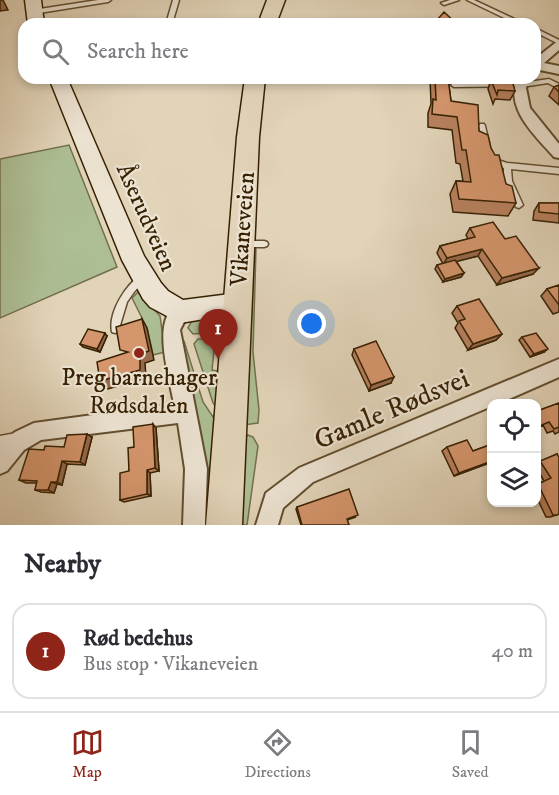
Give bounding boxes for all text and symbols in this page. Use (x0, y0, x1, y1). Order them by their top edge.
search box (18, 18, 541, 84)
icon: search (39, 35, 72, 68)
text: Search here (87, 38, 189, 65)
street label: Åserudveien (109, 158, 184, 276)
street label: Vikaneveien (224, 170, 262, 288)
your location (297, 309, 326, 338)
pin: 1 (198, 310, 238, 359)
marker: Preg barnehager Rødsdalen (132, 346, 146, 360)
street label: Gamle Rødsvei (309, 361, 474, 458)
place label: Preg barnehager Rødsdalen (61, 363, 217, 421)
map controls (487, 399, 541, 507)
button: locate (487, 399, 541, 453)
button: layers (487, 453, 541, 507)
text: Nearby (24, 548, 101, 581)
text: Rød bedehus (83, 625, 193, 652)
text: 1 (42, 639, 49, 664)
text: 40 m (491, 639, 533, 664)
text: Bus stop · Vikaneveien (83, 652, 258, 677)
tab: Map (71, 726, 104, 782)
tab: Directions (245, 726, 311, 782)
tab: Saved (452, 726, 489, 782)

